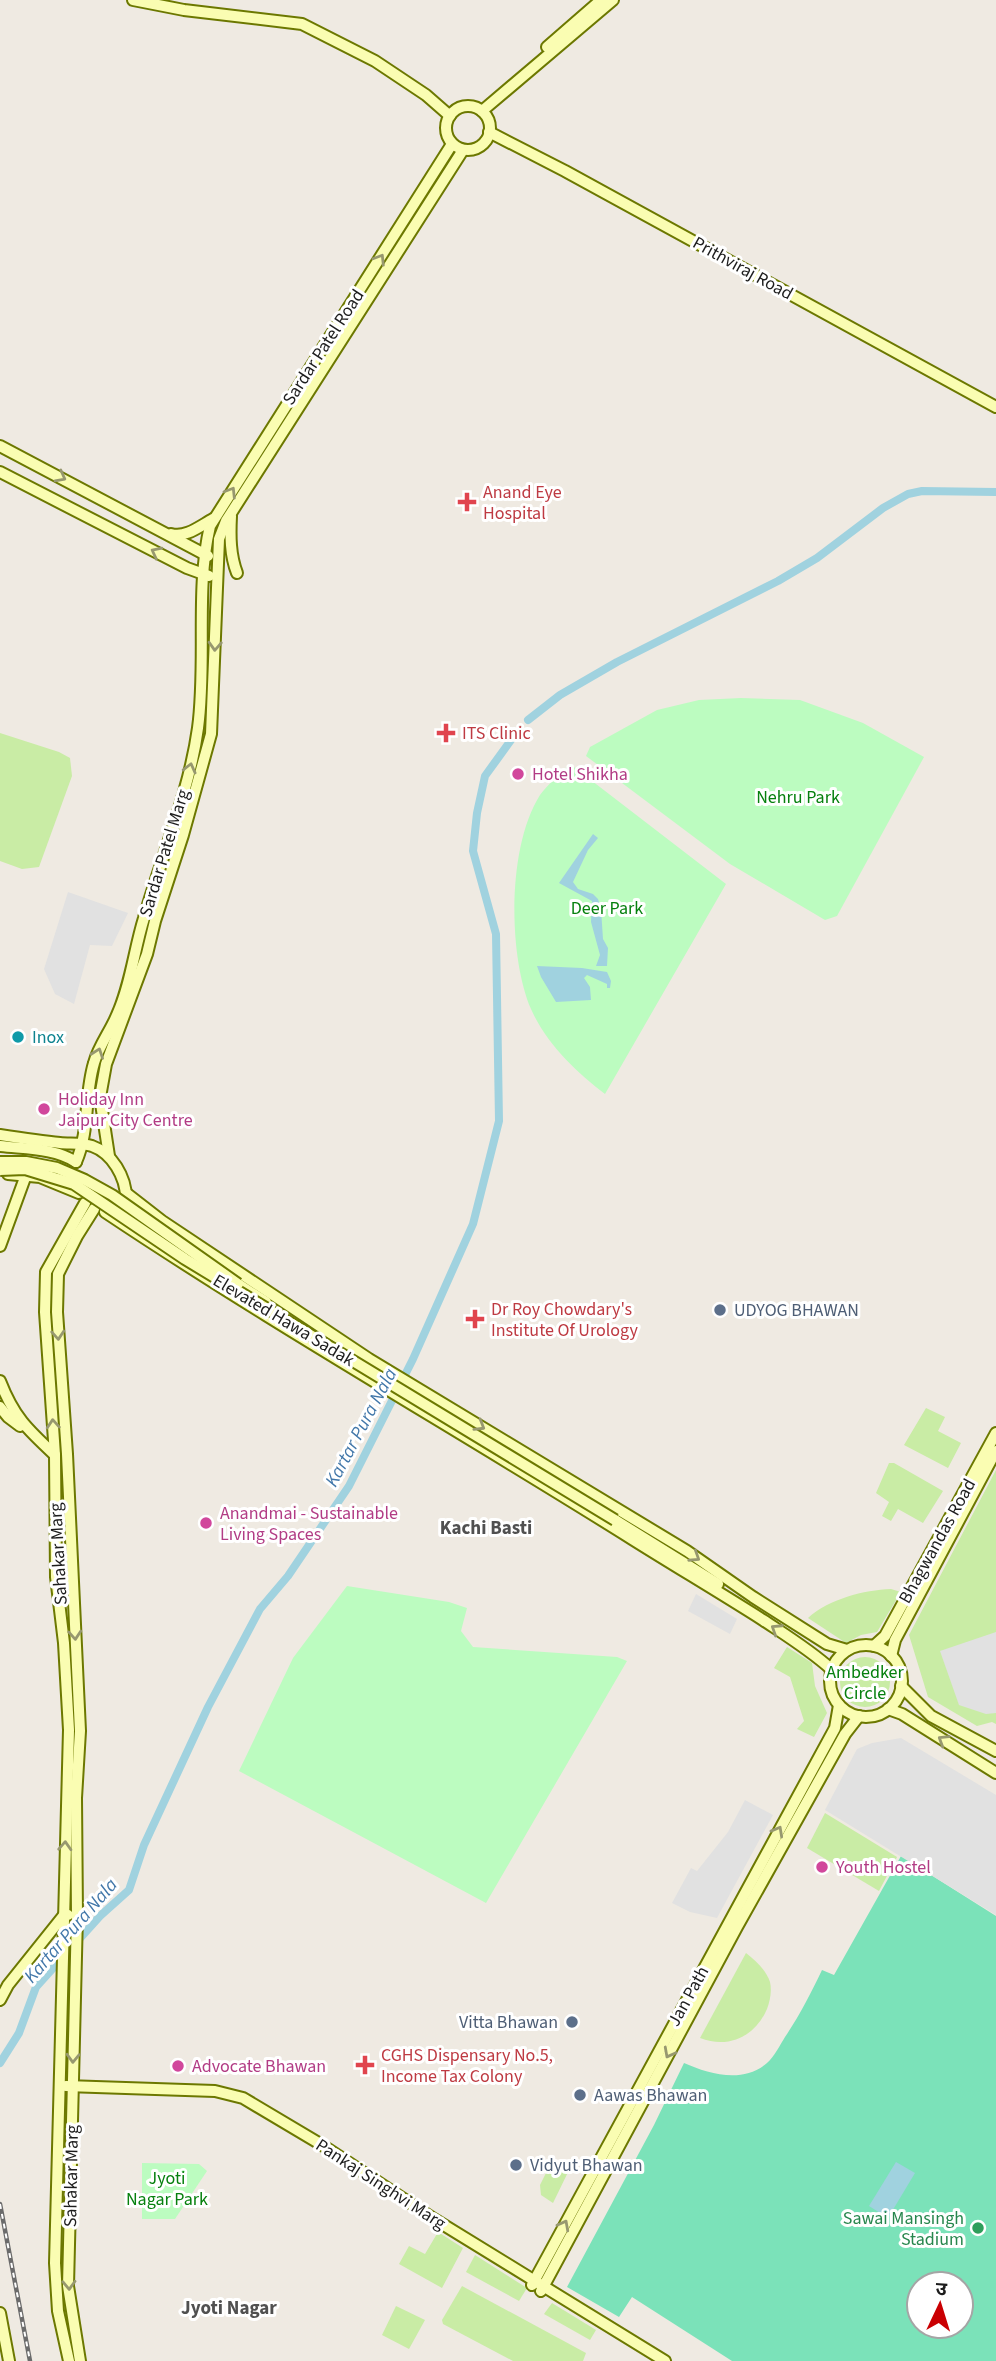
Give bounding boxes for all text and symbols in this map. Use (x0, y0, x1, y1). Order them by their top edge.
street label: Prithviraj Road (688, 231, 797, 306)
one-way arrow (371, 254, 384, 267)
street label: Sardar Patel Road (277, 284, 370, 410)
one-way arrow (54, 469, 66, 482)
place label: Anand Eye Hospital (483, 480, 562, 526)
one-way arrow (222, 487, 235, 500)
marker: Anand Eye Hospital (457, 492, 477, 512)
one-way arrow (150, 547, 163, 561)
one-way arrow (208, 641, 223, 652)
place label: ITS Clinic (462, 721, 531, 746)
marker: ITS Clinic (436, 723, 456, 743)
one-way arrow (181, 762, 196, 774)
place label: Hotel Shikha (532, 762, 628, 787)
marker: Hotel Shikha (510, 766, 526, 782)
park label: Nehru Park (756, 785, 840, 810)
street label: Sardar Patel Marg (133, 786, 196, 920)
park label: Deer Park (571, 896, 643, 921)
place label: Inox (32, 1025, 64, 1050)
marker: Inox (10, 1029, 26, 1045)
one-way arrow (89, 1048, 103, 1060)
place label: Holiday Inn Jaipur City Centre (58, 1087, 193, 1133)
marker: Holiday Inn Jaipur City Centre (36, 1101, 52, 1117)
street label: Elevated Hawa Sadak (208, 1268, 359, 1373)
place label: Dr Roy Chowdary's Institute Of Urology (491, 1297, 638, 1343)
place label: UDYOG BHAWAN (734, 1298, 859, 1323)
marker: UDYOG BHAWAN (712, 1302, 728, 1318)
marker: Dr Roy Chowdary's Institute Of Urology (465, 1309, 485, 1329)
one-way arrow (51, 1329, 66, 1340)
water label: Kartar Pura Nala (319, 1364, 404, 1492)
one-way arrow (46, 1418, 61, 1429)
one-way arrow (473, 1418, 486, 1431)
street label: Bhagwandas Road (893, 1474, 982, 1608)
place label: Anandmai - Sustainable Living Spaces (220, 1501, 398, 1547)
street label: Sahakar Marg (43, 1502, 74, 1606)
marker: Anandmai - Sustainable Living Spaces (198, 1515, 214, 1531)
district label: Kachi Basti (440, 1515, 532, 1542)
one-way arrow (688, 1549, 701, 1562)
one-way arrow (771, 1624, 784, 1637)
one-way arrow (67, 1630, 82, 1641)
park label: Ambedker Circle (826, 1660, 904, 1706)
one-way arrow (937, 1735, 950, 1748)
one-way arrow (770, 1826, 783, 1839)
one-way arrow (57, 1841, 72, 1852)
place label: Youth Hostel (835, 1855, 931, 1880)
marker: Youth Hostel (814, 1859, 830, 1875)
water label: Kartar Pura Nala (18, 1873, 124, 1989)
street label: Jan Path (662, 1962, 715, 2031)
place label: Vitta Bhawan (459, 2010, 558, 2035)
marker: Vitta Bhawan (564, 2014, 580, 2030)
place label: CGHS Dispensary No.5, Income Tax Colony (381, 2043, 553, 2089)
one-way arrow (664, 2046, 678, 2058)
one-way arrow (66, 2052, 81, 2063)
place label: Advocate Bhawan (192, 2054, 326, 2079)
marker: CGHS Dispensary No.5, Income Tax Colony (355, 2055, 375, 2075)
marker: Advocate Bhawan (170, 2058, 186, 2074)
place label: Aawas Bhawan (594, 2083, 707, 2108)
marker: Aawas Bhawan (572, 2087, 588, 2103)
street label: Sahakar Marg (58, 2125, 85, 2227)
street label: Pankaj Singhvi Marg (311, 2133, 451, 2236)
place label: Vidyut Bhawan (530, 2153, 643, 2178)
marker: Vidyut Bhawan (508, 2157, 524, 2173)
park label: Jyoti Nagar Park (126, 2166, 208, 2212)
place label: Sawai Mansingh Stadium (843, 2206, 964, 2252)
one-way arrow (555, 2220, 569, 2232)
marker: Sawai Mansingh Stadium (970, 2220, 986, 2236)
north arrow (905, 2270, 975, 2340)
text: उ (935, 2276, 948, 2303)
one-way arrow (61, 2280, 77, 2291)
district label: Jyoti Nagar (181, 2295, 277, 2322)

